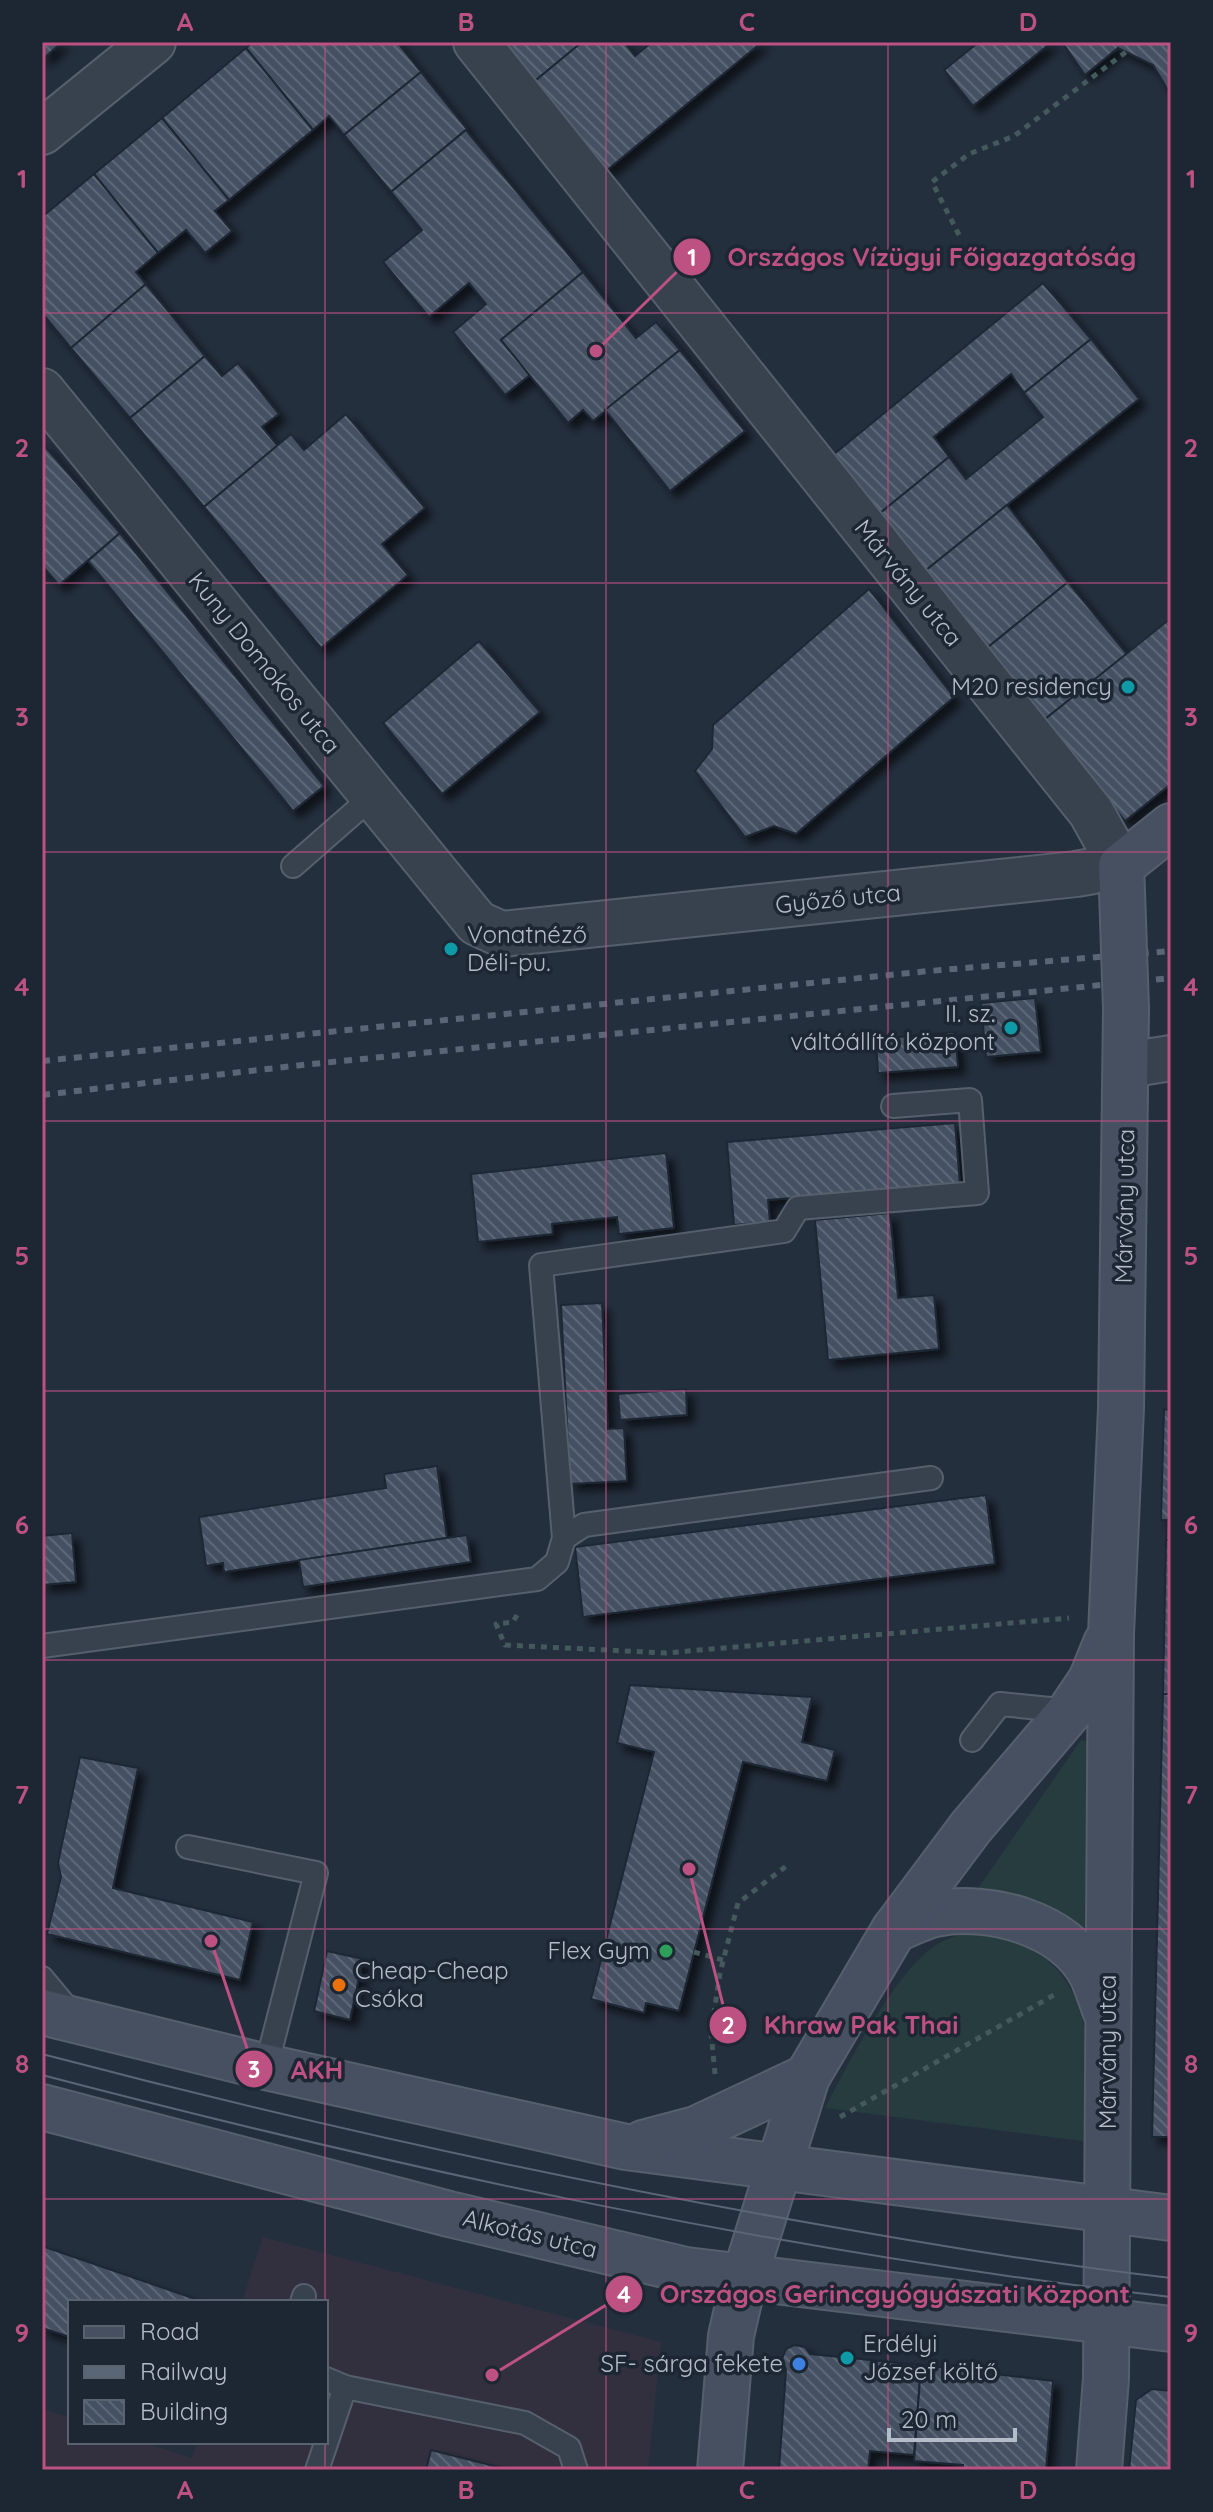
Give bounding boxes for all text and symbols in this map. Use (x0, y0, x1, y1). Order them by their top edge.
text: A (177, 5, 194, 38)
text: B (457, 5, 475, 38)
text: C (739, 5, 755, 38)
text: D (1019, 5, 1037, 38)
text: 1 (17, 162, 27, 195)
text: 1 (1186, 162, 1196, 195)
callout: Országos Vízügyi Főigazgatóság (672, 232, 1153, 282)
text: Országos Vízügyi Főigazgatóság (728, 240, 1136, 273)
text: 1 (687, 242, 697, 272)
text: 2 (15, 431, 29, 464)
text: 2 (1184, 431, 1198, 464)
street label: Márvány utca (848, 513, 969, 652)
street label: Kuny Domokos utca (182, 565, 347, 759)
place label: M20 residency (951, 671, 1112, 701)
marker: M20 residency (1119, 678, 1137, 696)
text: 3 (15, 700, 29, 733)
text: 3 (1184, 700, 1198, 733)
street label: Győző utca (774, 877, 902, 919)
place label: Vonatnéző Déli-pu. (467, 919, 587, 977)
marker: Vonatnéző Déli-pu. (442, 940, 460, 958)
text: 4 (14, 970, 30, 1003)
text: 4 (1183, 970, 1199, 1003)
place label: II. sz. váltóállító központ (790, 998, 995, 1056)
marker: II. sz. váltóállító központ (1002, 1019, 1020, 1037)
street label: Márvány utca (1108, 1128, 1140, 1284)
text: 5 (15, 1239, 29, 1272)
text: 5 (1184, 1239, 1198, 1272)
text: 6 (15, 1508, 29, 1541)
text: 6 (1184, 1508, 1198, 1541)
text: 7 (15, 1778, 29, 1811)
text: 7 (1184, 1778, 1198, 1811)
place label: Flex Gym (547, 1935, 650, 1965)
marker: Flex Gym (657, 1942, 675, 1960)
place label: Cheap-Cheap Csóka (355, 1955, 508, 2013)
street label: Márvány utca (1092, 1975, 1122, 2129)
marker: Cheap-Cheap Csóka (330, 1976, 348, 1994)
callout: Khraw Pak Thai (708, 2000, 975, 2050)
text: Khraw Pak Thai (764, 2008, 958, 2041)
text: 2 (721, 2010, 735, 2040)
callout: AKH (234, 2044, 359, 2094)
text: 8 (15, 2047, 29, 2080)
text: 8 (1184, 2047, 1198, 2080)
text: AKH (291, 2053, 343, 2086)
text: 3 (248, 2054, 260, 2084)
street label: Alkotás utca (460, 2202, 600, 2264)
callout: Országos Gerincgyógyászati Központ (604, 2269, 1147, 2319)
text: Országos Gerincgyógyászati Központ (660, 2277, 1130, 2310)
text: 4 (617, 2279, 631, 2309)
legend (68, 2300, 328, 2444)
text: 9 (15, 2316, 29, 2349)
text: Road (140, 2316, 200, 2346)
text: 9 (1184, 2316, 1198, 2349)
place label: Erdélyi József költő (863, 2328, 998, 2386)
place label: SF- sárga fekete (600, 2348, 783, 2378)
marker: Erdélyi József költő (838, 2349, 856, 2367)
marker: SF- sárga fekete (790, 2355, 808, 2373)
text: Railway (140, 2356, 227, 2386)
scale bar (889, 2392, 1015, 2442)
text: Building (140, 2396, 228, 2426)
text: 20 m (901, 2404, 957, 2434)
text: A (177, 2473, 194, 2506)
text: B (457, 2473, 475, 2506)
text: C (739, 2473, 755, 2506)
text: D (1019, 2473, 1037, 2506)

